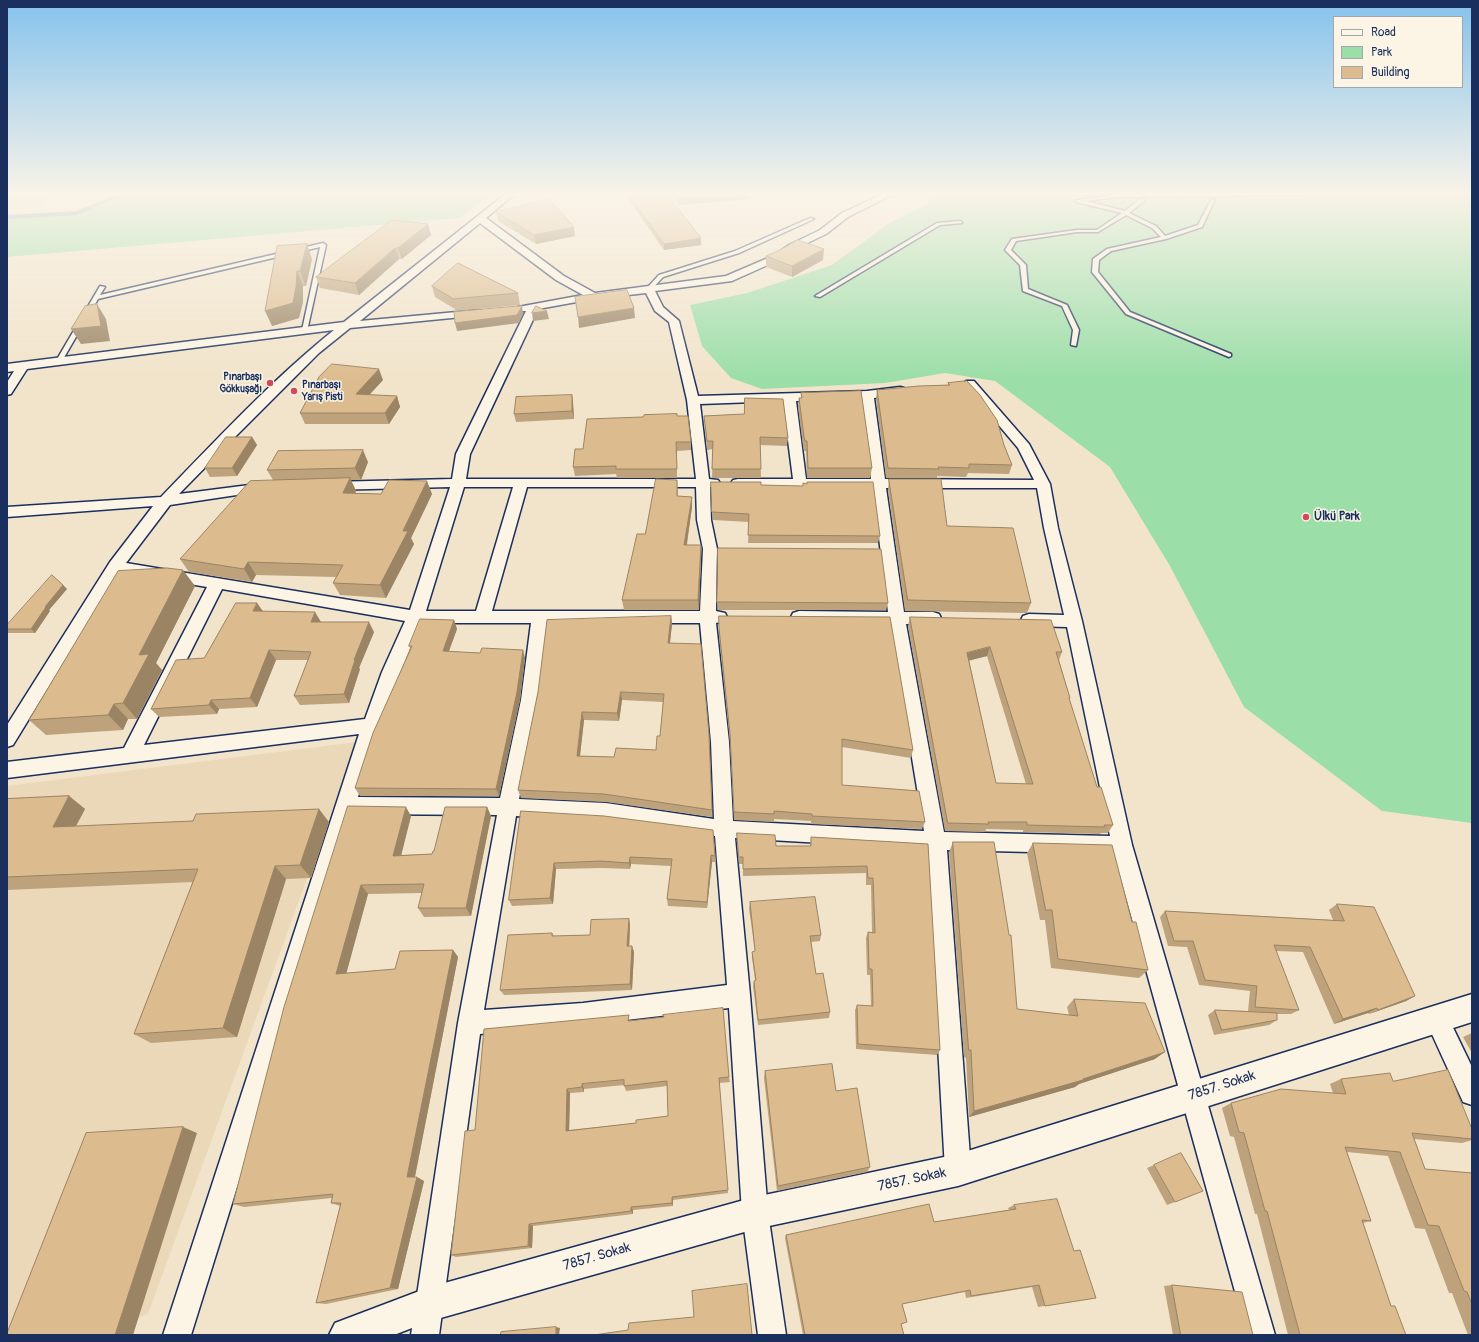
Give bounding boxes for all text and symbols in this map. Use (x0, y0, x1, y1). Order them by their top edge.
legend (1333, 16, 1463, 88)
text: Road (1371, 25, 1396, 40)
text: Park (1371, 45, 1392, 60)
text: Building (1371, 65, 1410, 80)
place label: Pınarbaşı Gökkuşağı (219, 371, 262, 394)
marker: Pınarbaşı Gökkuşağı (265, 378, 275, 388)
place label: Pınarbaşı Yarış Pisti (302, 379, 343, 402)
marker: Pınarbaşı Yarış Pisti (289, 386, 299, 396)
place label: Ülkü Park (1314, 510, 1360, 524)
marker: Ülkü Park (1301, 512, 1311, 522)
street label: 7857. Sokak (1186, 1067, 1258, 1105)
street label: 7857. Sokak (876, 1165, 948, 1195)
street label: 7857. Sokak (561, 1239, 633, 1275)

